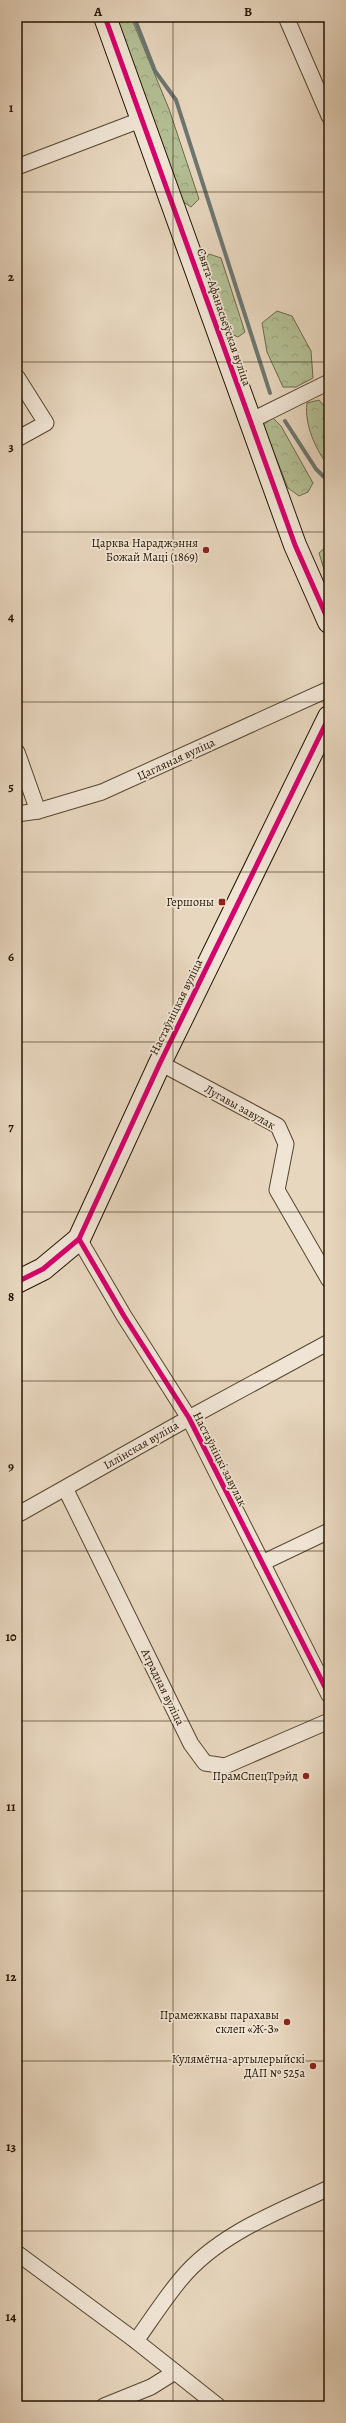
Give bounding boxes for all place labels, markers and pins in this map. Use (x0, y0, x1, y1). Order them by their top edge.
place label: Царква Нараджэння Божай Маці (1869) (91, 535, 198, 565)
marker: Царква Нараджэння Божай Маці (1869) (201, 545, 211, 555)
place label: Гершоны (166, 894, 214, 910)
marker: Гершоны (217, 897, 227, 907)
place label: ПрамСпецТрэйд (212, 1768, 298, 1784)
marker: ПрамСпецТрэйд (301, 1771, 311, 1781)
place label: Прамежкавы парахавы склеп «Ж-З» (160, 2007, 279, 2037)
marker: Прамежкавы парахавы склеп «Ж-З» (282, 2017, 292, 2027)
place label: Кулямётна-артылерыйскі ДАП № 525а (172, 2051, 305, 2081)
marker: Кулямётна-артылерыйскі ДАП № 525а (308, 2061, 318, 2071)

